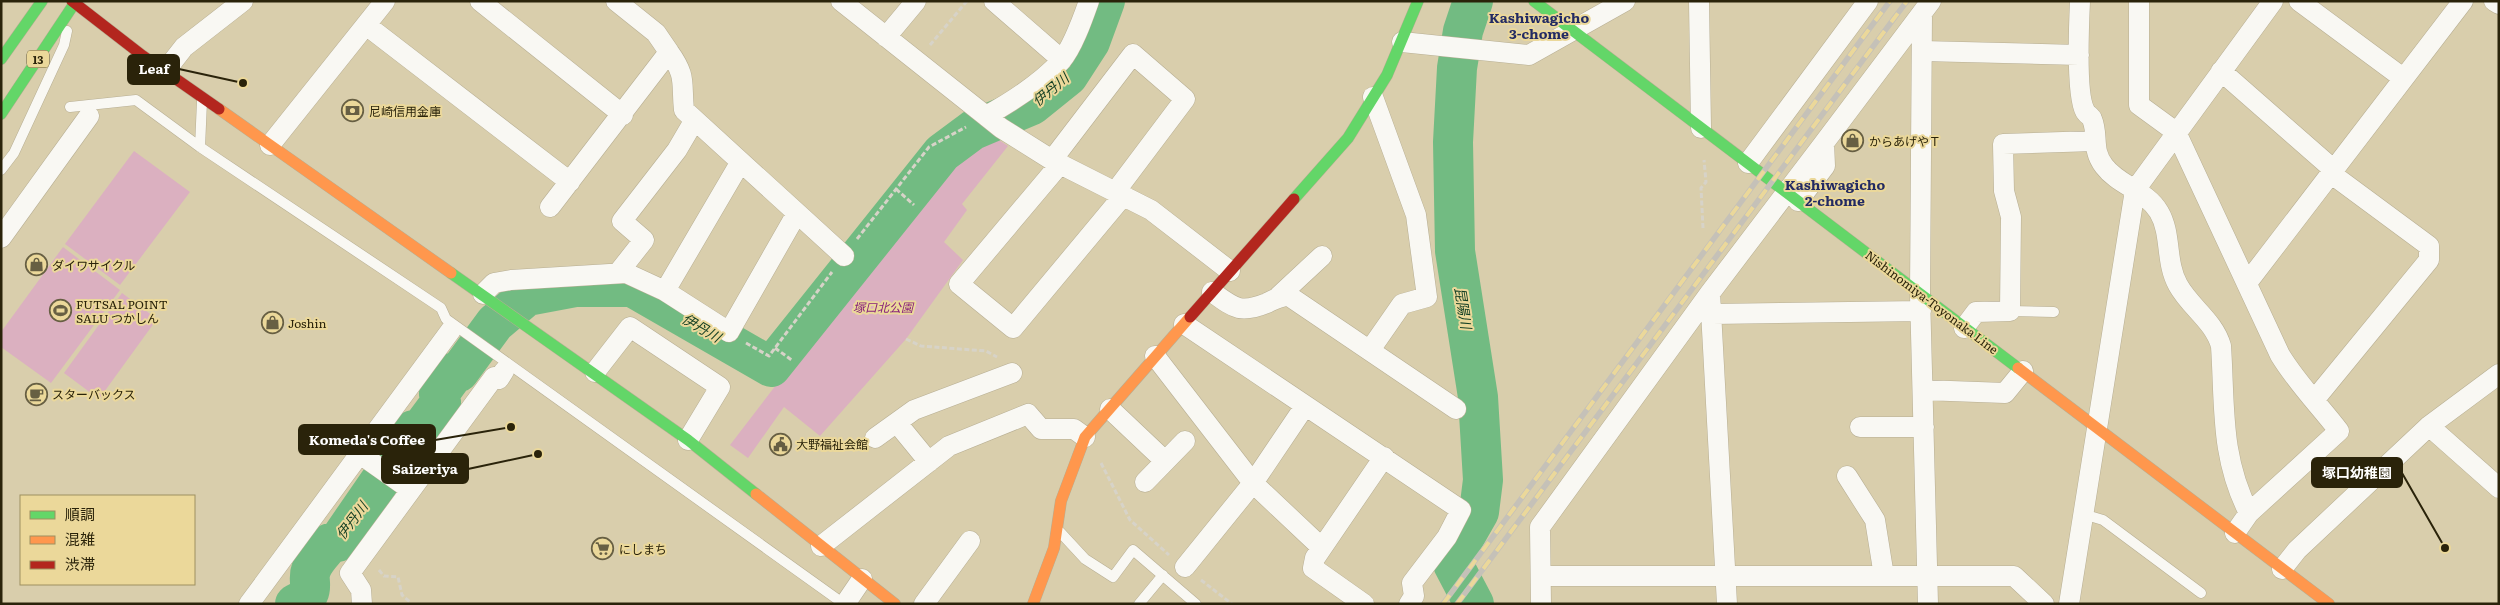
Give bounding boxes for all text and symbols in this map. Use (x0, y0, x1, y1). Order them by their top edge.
district label: Kashiwagicho 3-chome (1489, 7, 1589, 43)
road number: 13 (27, 51, 49, 68)
callout: Leaf (128, 55, 179, 84)
text: Leaf (138, 58, 172, 78)
water label: 伊丹川 (1027, 67, 1074, 110)
bank icon: 尼崎信用金庫 (341, 99, 365, 123)
place label: 尼崎信用金庫 (369, 102, 441, 120)
shop icon: からあげやＴ (1841, 129, 1865, 153)
place label: からあげやＴ (1869, 132, 1941, 150)
district label: Kashiwagicho 2-chome (1785, 174, 1885, 210)
street label: Nishinomiya-Toyonaka Line (1862, 246, 2002, 358)
shop icon: ダイワサイクル (24, 253, 48, 277)
place label: ダイワサイクル (52, 256, 135, 274)
water label: 昆陽川 (1451, 286, 1477, 332)
place label: FUTSAL POINT SALU つかしん (76, 295, 168, 327)
park label: 塚口北公園 (853, 298, 915, 316)
sports icon: FUTSAL POINT SALU つかしん (48, 299, 72, 323)
water label: 伊丹川 (679, 308, 727, 347)
shop icon: Joshin (260, 311, 284, 335)
place label: Joshin (288, 314, 326, 332)
cafe icon: スターバックス (24, 382, 48, 406)
place label: スターバックス (52, 385, 136, 403)
callout: Komeda's Coffee (299, 425, 435, 454)
text: Komeda's Coffee (309, 429, 425, 449)
public building icon: 大野福祉会館 (768, 432, 792, 456)
place label: 大野福祉会館 (796, 435, 868, 453)
callout: Saizeriya (382, 454, 468, 483)
text: Saizeriya (392, 458, 459, 478)
callout: 塚口幼稚園 (2312, 458, 2402, 487)
text: 塚口幼稚園 (2322, 462, 2392, 482)
legend (20, 495, 195, 585)
water label: 伊丹川 (330, 496, 373, 543)
text: 順調 (65, 502, 95, 525)
text: 混雑 (65, 527, 95, 550)
supermarket icon: にしまち (591, 537, 615, 561)
place label: にしまち (619, 540, 667, 558)
text: 渋滞 (65, 552, 95, 575)

